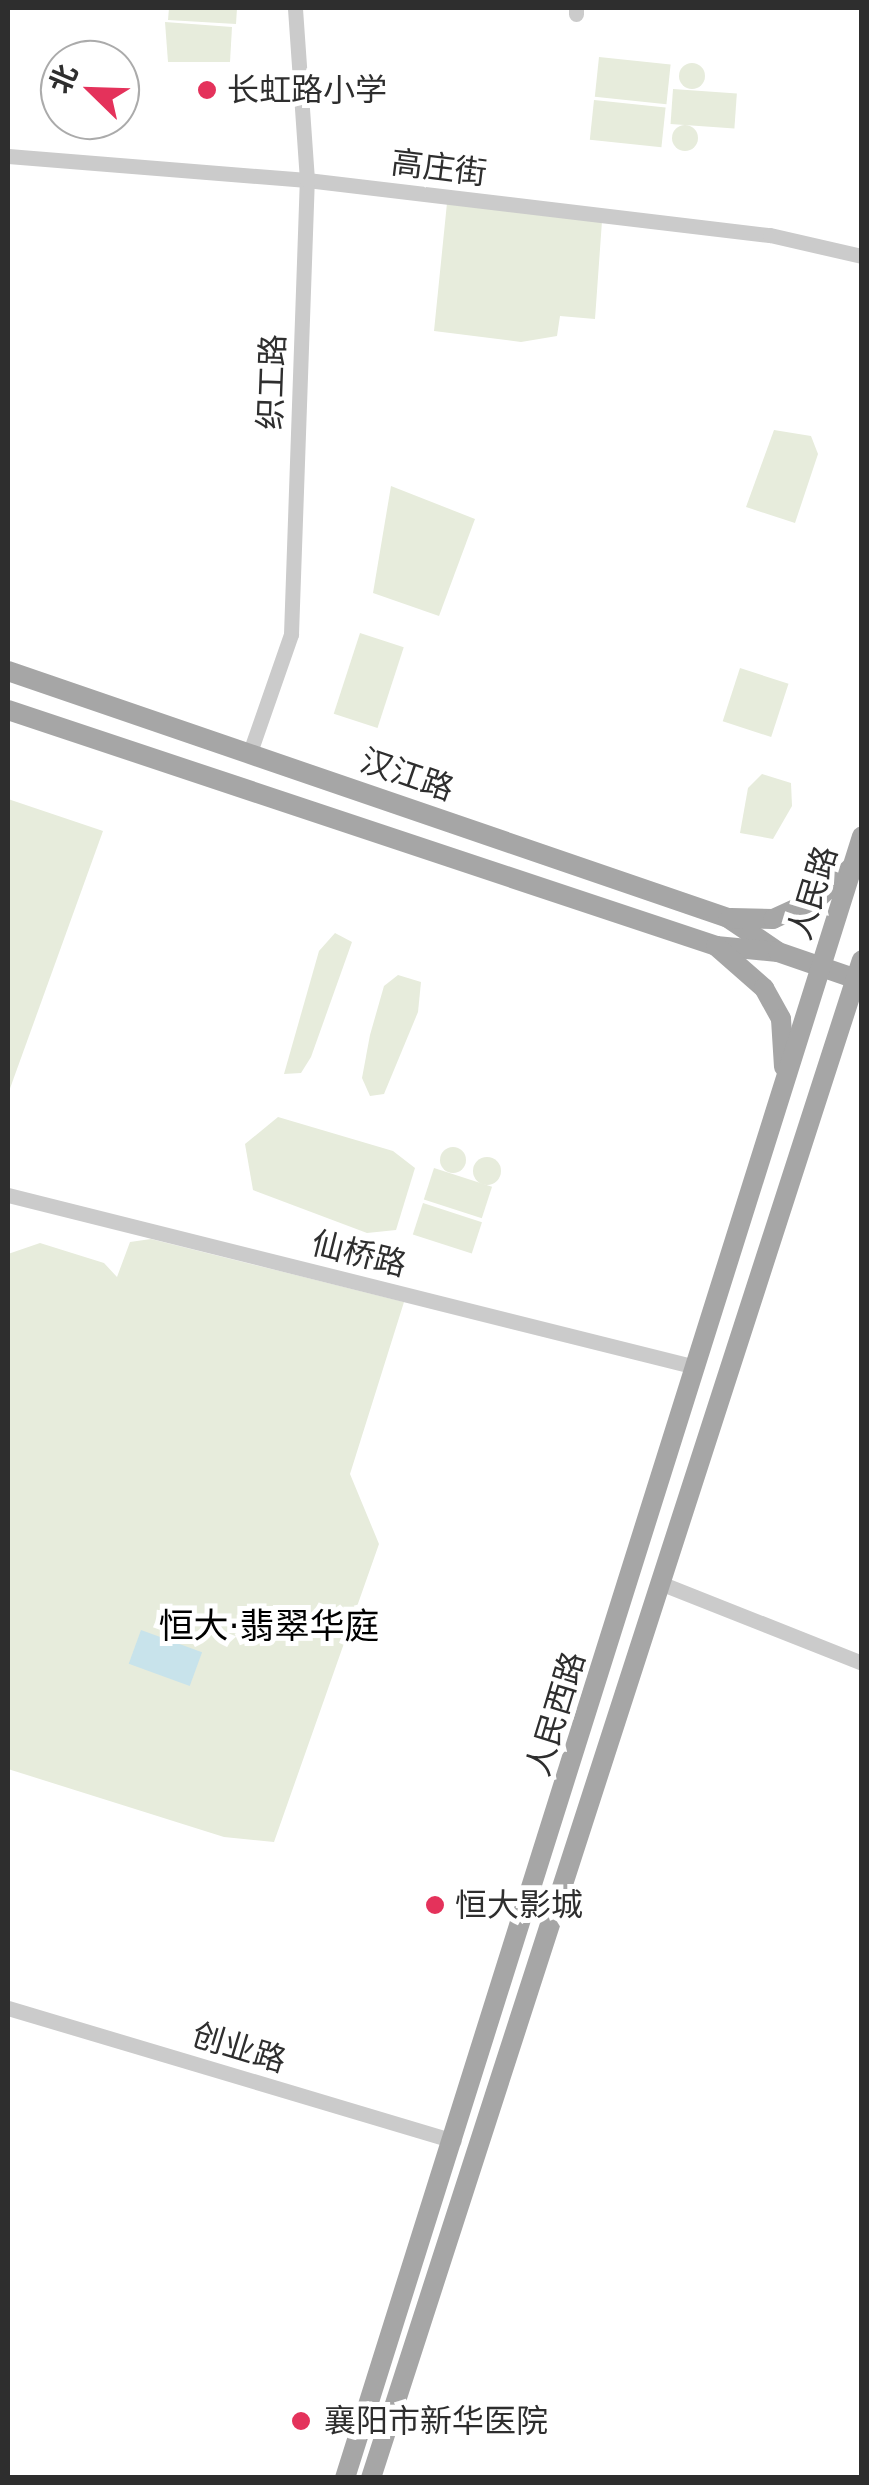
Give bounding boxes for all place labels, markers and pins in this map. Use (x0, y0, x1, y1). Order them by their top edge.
place label: 长虹路小学 (227, 71, 387, 109)
marker: 长虹路小学 (196, 79, 218, 101)
place label: 恒大影城 (455, 1886, 583, 1924)
marker: 恒大影城 (424, 1894, 446, 1916)
place label: 襄阳市新华医院 (324, 2402, 548, 2440)
marker: 襄阳市新华医院 (288, 2408, 314, 2434)

